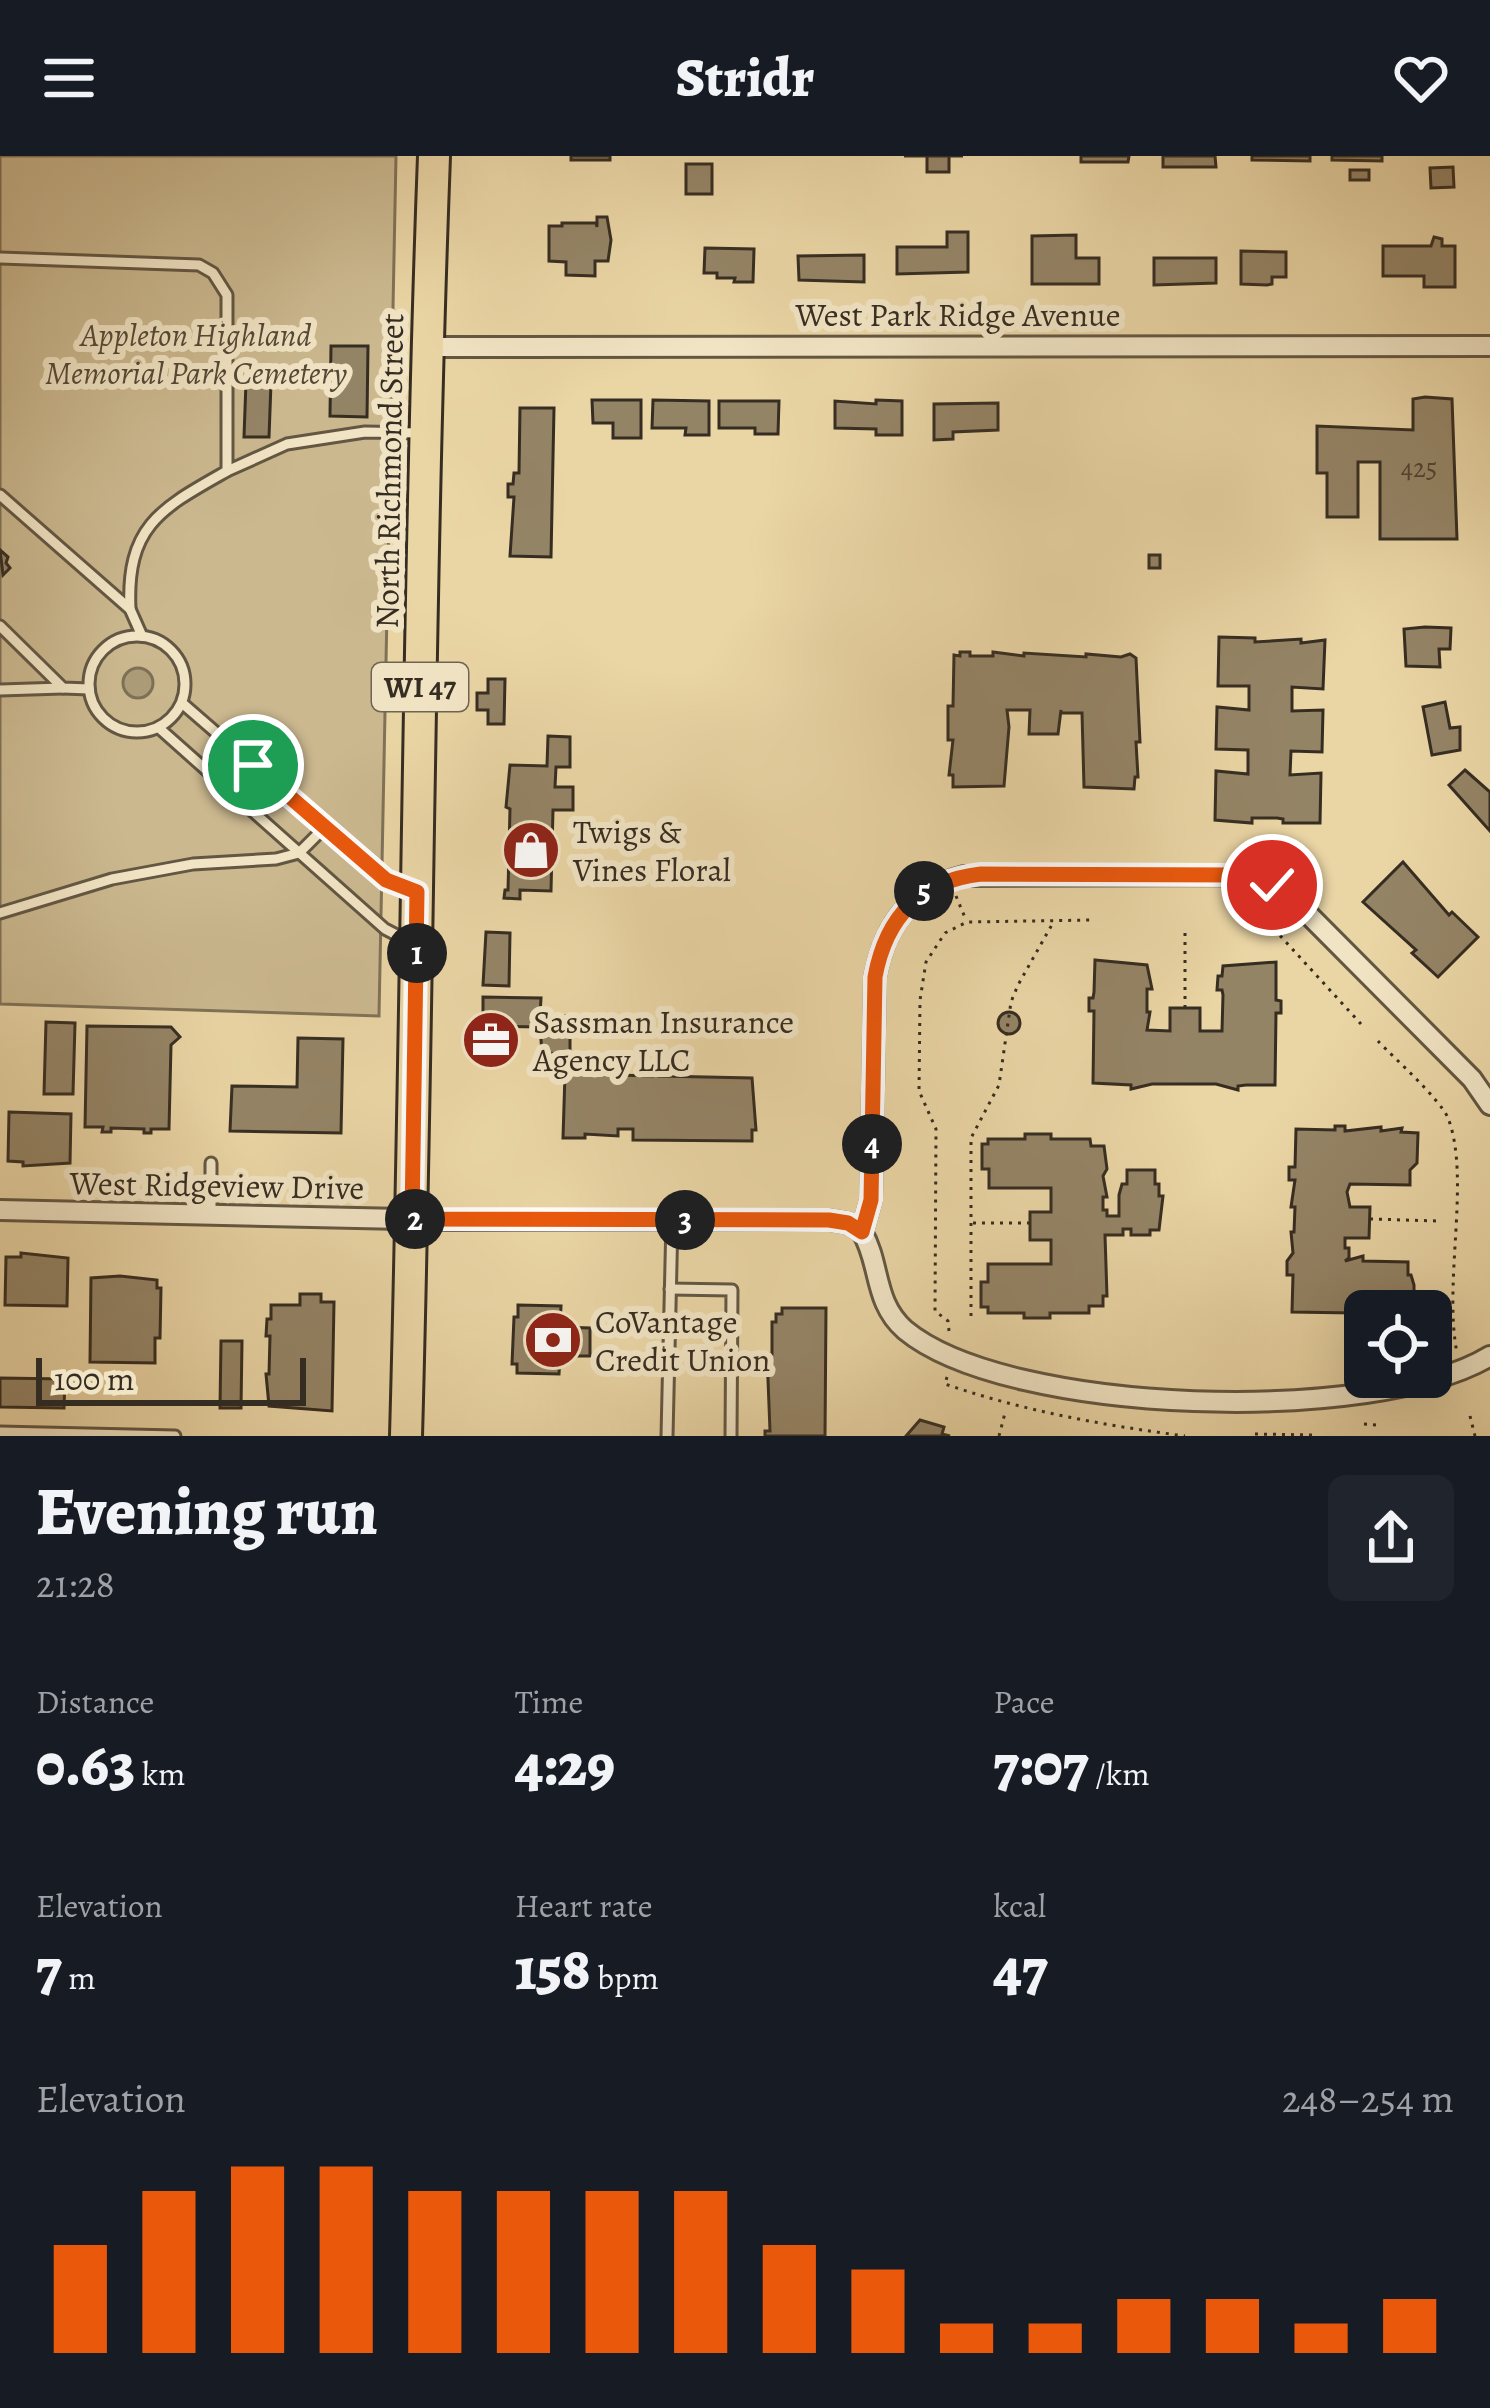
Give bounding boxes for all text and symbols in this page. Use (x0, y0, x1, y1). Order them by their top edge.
text: Stridr (676, 41, 814, 115)
icon: menu (36, 45, 102, 111)
icon: heart (1388, 45, 1454, 111)
street label: West Park Ridge Avenue (794, 292, 1121, 337)
park label: Appleton Highland Memorial Park Cemetery (45, 312, 347, 395)
street label: North Richmond Street (364, 313, 414, 629)
house number: 425 (1401, 450, 1437, 486)
road number: WI 47 (372, 663, 468, 711)
pin (202, 714, 304, 816)
icon: arrive (220, 732, 286, 798)
place label: Twigs & Vines Floral (572, 809, 731, 892)
shop icon: Twigs & Vines Floral (500, 819, 562, 881)
pin (1221, 834, 1323, 936)
icon: check (1239, 852, 1305, 918)
pin: 5 (894, 861, 954, 921)
text: 5 (917, 868, 931, 913)
pin: 1 (387, 923, 447, 983)
text: 1 (411, 930, 423, 975)
place label: Sassman Insurance Agency LLC (532, 999, 794, 1082)
office icon: Sassman Insurance Agency LLC (460, 1009, 522, 1071)
pin: 4 (842, 1114, 902, 1174)
text: 4 (864, 1121, 880, 1166)
street label: West Ridgeview Drive (68, 1160, 365, 1210)
pin: 2 (385, 1189, 445, 1249)
pin: 3 (655, 1190, 715, 1250)
text: 2 (407, 1196, 423, 1241)
text: 3 (678, 1197, 692, 1242)
map controls (1344, 1290, 1452, 1398)
button: locate (1344, 1290, 1452, 1398)
place label: CoVantage Credit Union (595, 1299, 770, 1382)
bank icon: CoVantage Credit Union (522, 1309, 584, 1371)
scale bar (36, 1352, 306, 1405)
text: 100 m (54, 1356, 134, 1401)
text: Evening run (36, 1467, 378, 1557)
button: share (1328, 1475, 1454, 1601)
text: 21:28 (36, 1557, 115, 1610)
text: Distance (36, 1679, 154, 1724)
text: Time (515, 1679, 583, 1724)
text: Pace (993, 1679, 1055, 1724)
text: 0.63 (36, 1724, 135, 1806)
text: 4:29 (515, 1724, 615, 1806)
text: 7:07 (993, 1724, 1088, 1806)
text: km (135, 1751, 186, 1796)
text: /km (1088, 1751, 1150, 1796)
text: Elevation (36, 1883, 163, 1928)
text: Heart rate (515, 1883, 652, 1928)
text: kcal (993, 1883, 1046, 1928)
text: 7 (36, 1928, 62, 2010)
text: 158 (515, 1928, 591, 2010)
text: 47 (993, 1928, 1048, 2010)
text: m (62, 1955, 96, 2000)
text: bpm (591, 1955, 659, 2000)
text: Elevation (36, 2072, 186, 2125)
text: 248–254 m (1282, 2072, 1454, 2125)

